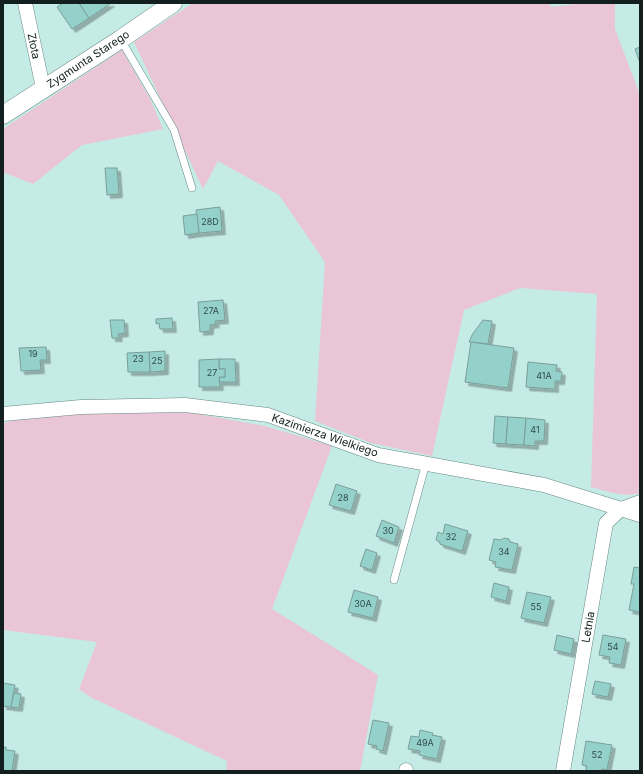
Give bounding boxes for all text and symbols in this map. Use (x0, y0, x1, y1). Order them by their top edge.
street label: Zygmunta Starego (44, 27, 132, 91)
street label: Złota (24, 32, 44, 60)
house number: 28D (201, 216, 219, 227)
house number: 27A (203, 305, 219, 316)
house number: 19 (28, 348, 38, 359)
house number: 23 (132, 353, 144, 364)
house number: 25 (152, 355, 162, 366)
house number: 27 (207, 367, 217, 378)
house number: 41A (536, 370, 552, 381)
street label: Kazimierza Wielkiego (270, 410, 380, 460)
house number: 41 (530, 424, 540, 435)
house number: 28 (337, 492, 349, 503)
house number: 30 (382, 525, 394, 536)
house number: 32 (445, 531, 457, 542)
house number: 34 (498, 546, 510, 557)
house number: 30A (354, 598, 372, 609)
house number: 55 (531, 601, 541, 612)
street label: Letnia (578, 610, 598, 644)
house number: 54 (607, 641, 619, 652)
house number: 49A (416, 737, 434, 748)
house number: 52 (592, 749, 602, 760)

